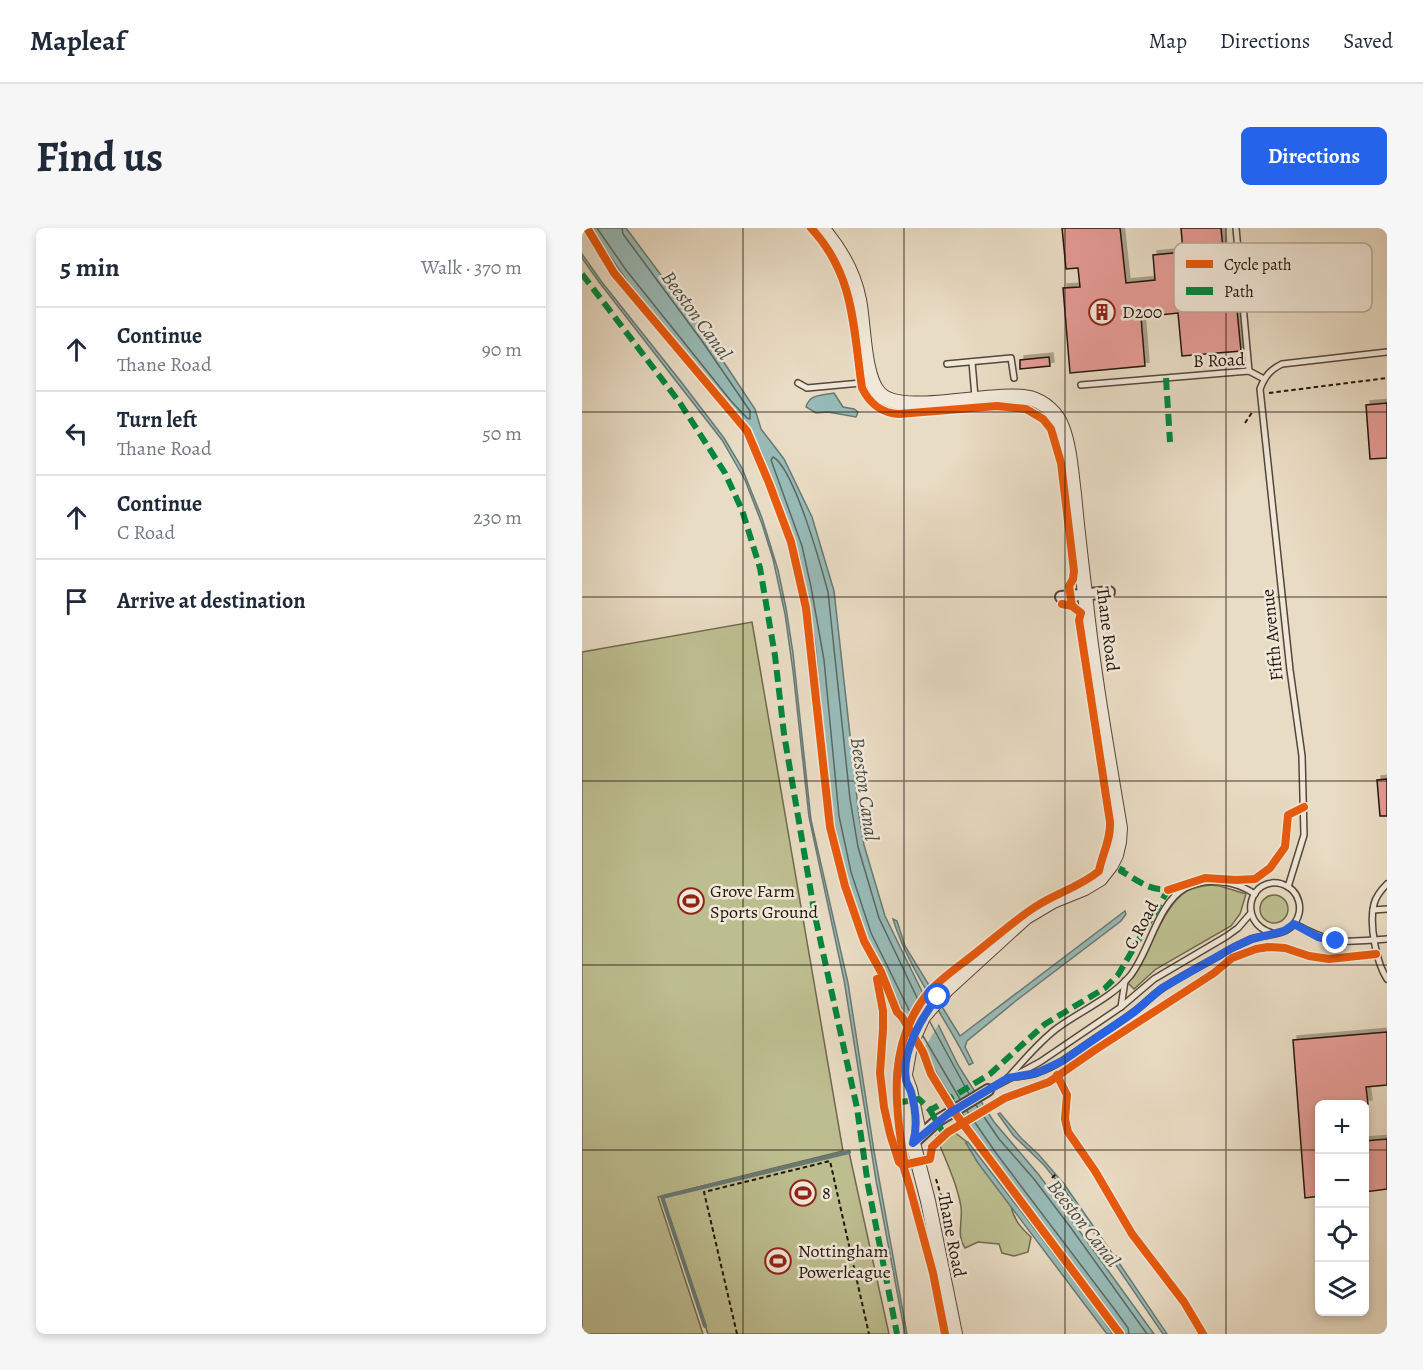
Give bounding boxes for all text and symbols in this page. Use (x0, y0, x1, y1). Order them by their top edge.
text: Mapleaf (30, 22, 125, 60)
text: Map (1149, 27, 1187, 55)
text: Directions (1220, 27, 1310, 55)
text: Saved (1343, 27, 1393, 55)
button: Directions (1241, 127, 1387, 185)
text: Find us (36, 128, 163, 185)
legend (1174, 243, 1372, 312)
text: 5 min (60, 250, 120, 285)
text: Walk · 370 m (421, 254, 522, 281)
text: Cycle path (1224, 254, 1292, 276)
water label: Beeston Canal (655, 265, 738, 365)
text: Path (1224, 281, 1254, 303)
building icon: D200 (1087, 297, 1117, 327)
place label: D200 (1122, 300, 1162, 324)
text: Continue (117, 321, 202, 351)
icon: ahead (60, 333, 93, 366)
text: 90 m (482, 336, 522, 363)
street label: B Road (1193, 347, 1246, 373)
text: Thane Road (117, 351, 212, 378)
text: Turn left (117, 405, 197, 435)
icon: left (60, 417, 93, 450)
text: 50 m (482, 420, 522, 447)
text: Thane Road (117, 435, 212, 462)
text: Continue (117, 489, 202, 519)
icon: ahead (60, 501, 93, 534)
text: 230 m (473, 504, 522, 531)
text: C Road (117, 519, 175, 546)
icon: arrive (60, 585, 93, 618)
street label: Thane Road (1091, 585, 1125, 673)
text: Arrive at destination (117, 586, 306, 616)
street label: Fifth Avenue (1255, 588, 1289, 682)
water label: Beeston Canal (844, 736, 885, 843)
place label: Grove Farm Sports Ground (710, 879, 819, 924)
sports icon: Grove Farm Sports Ground (676, 886, 706, 916)
street label: C Road (1118, 896, 1164, 954)
route end (1322, 927, 1348, 953)
route start (924, 983, 950, 1009)
map controls (1315, 1100, 1369, 1316)
button: + (1315, 1100, 1369, 1154)
button: − (1315, 1154, 1369, 1208)
water label: Beeston Canal (1041, 1174, 1126, 1273)
sports icon: 8 (788, 1178, 818, 1208)
place label: 8 (822, 1181, 831, 1205)
street label: Thane Road (932, 1191, 972, 1279)
button: locate (1315, 1208, 1369, 1262)
place label: Nottingham Powerleague (798, 1239, 891, 1284)
sports icon: Nottingham Powerleague (763, 1246, 793, 1276)
button: layers (1315, 1262, 1369, 1316)

